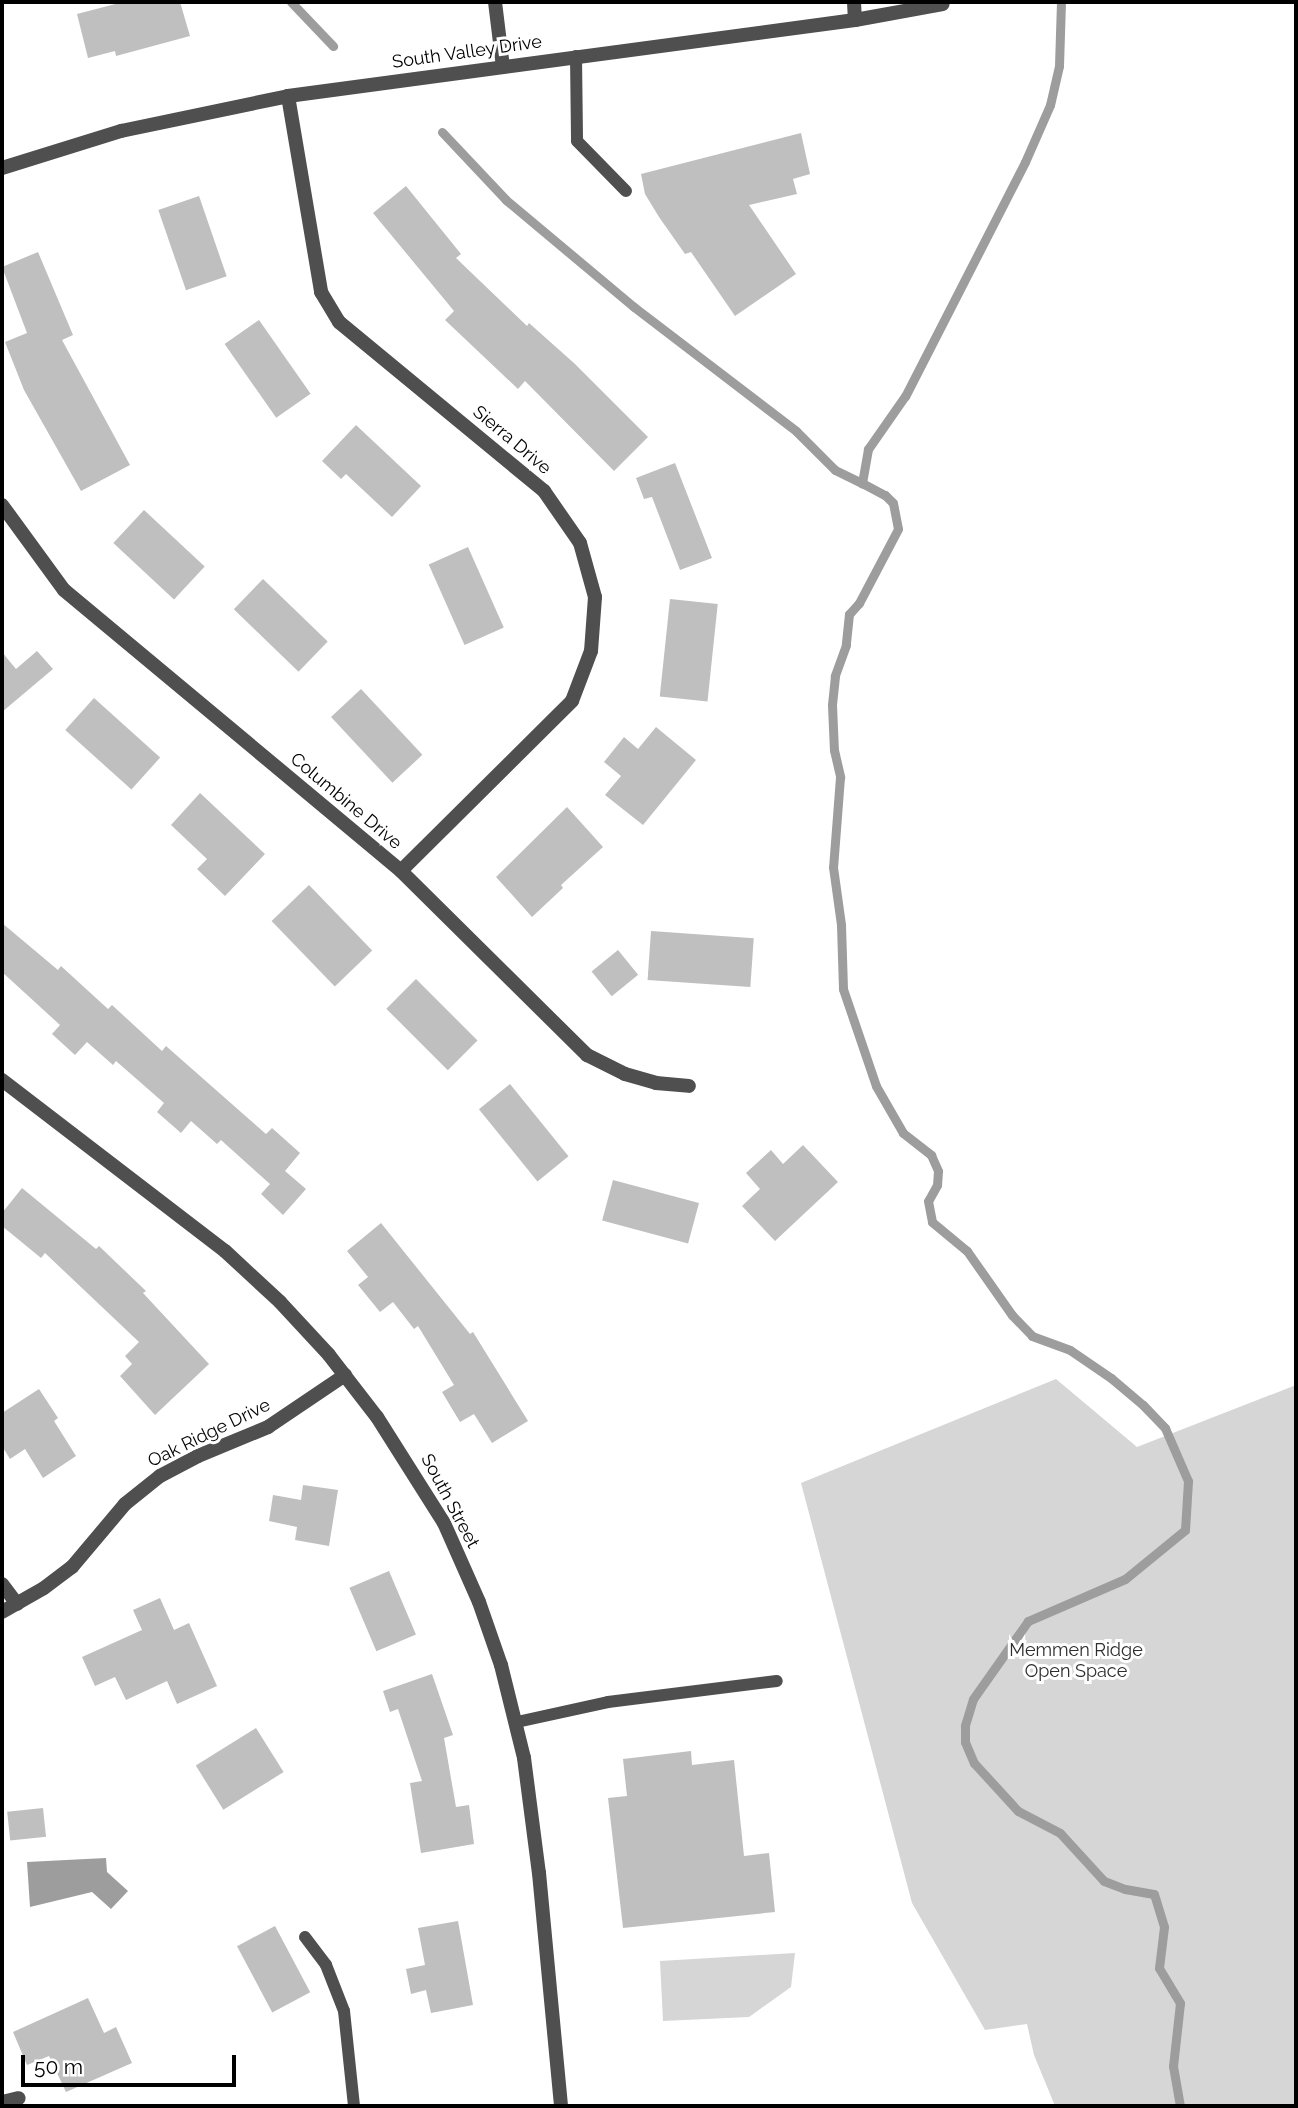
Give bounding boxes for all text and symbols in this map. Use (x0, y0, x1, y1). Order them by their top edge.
street label: South Valley Drive (390, 31, 544, 73)
street label: Sierra Drive (469, 401, 555, 479)
street label: Columbine Drive (286, 748, 406, 854)
street label: Oak Ridge Drive (144, 1394, 274, 1472)
street label: South Street (416, 1450, 484, 1552)
park label: Memmen Ridge Open Space (1009, 1640, 1143, 1682)
scale bar (24, 2042, 240, 2086)
text: 50 m (34, 2054, 83, 2079)

